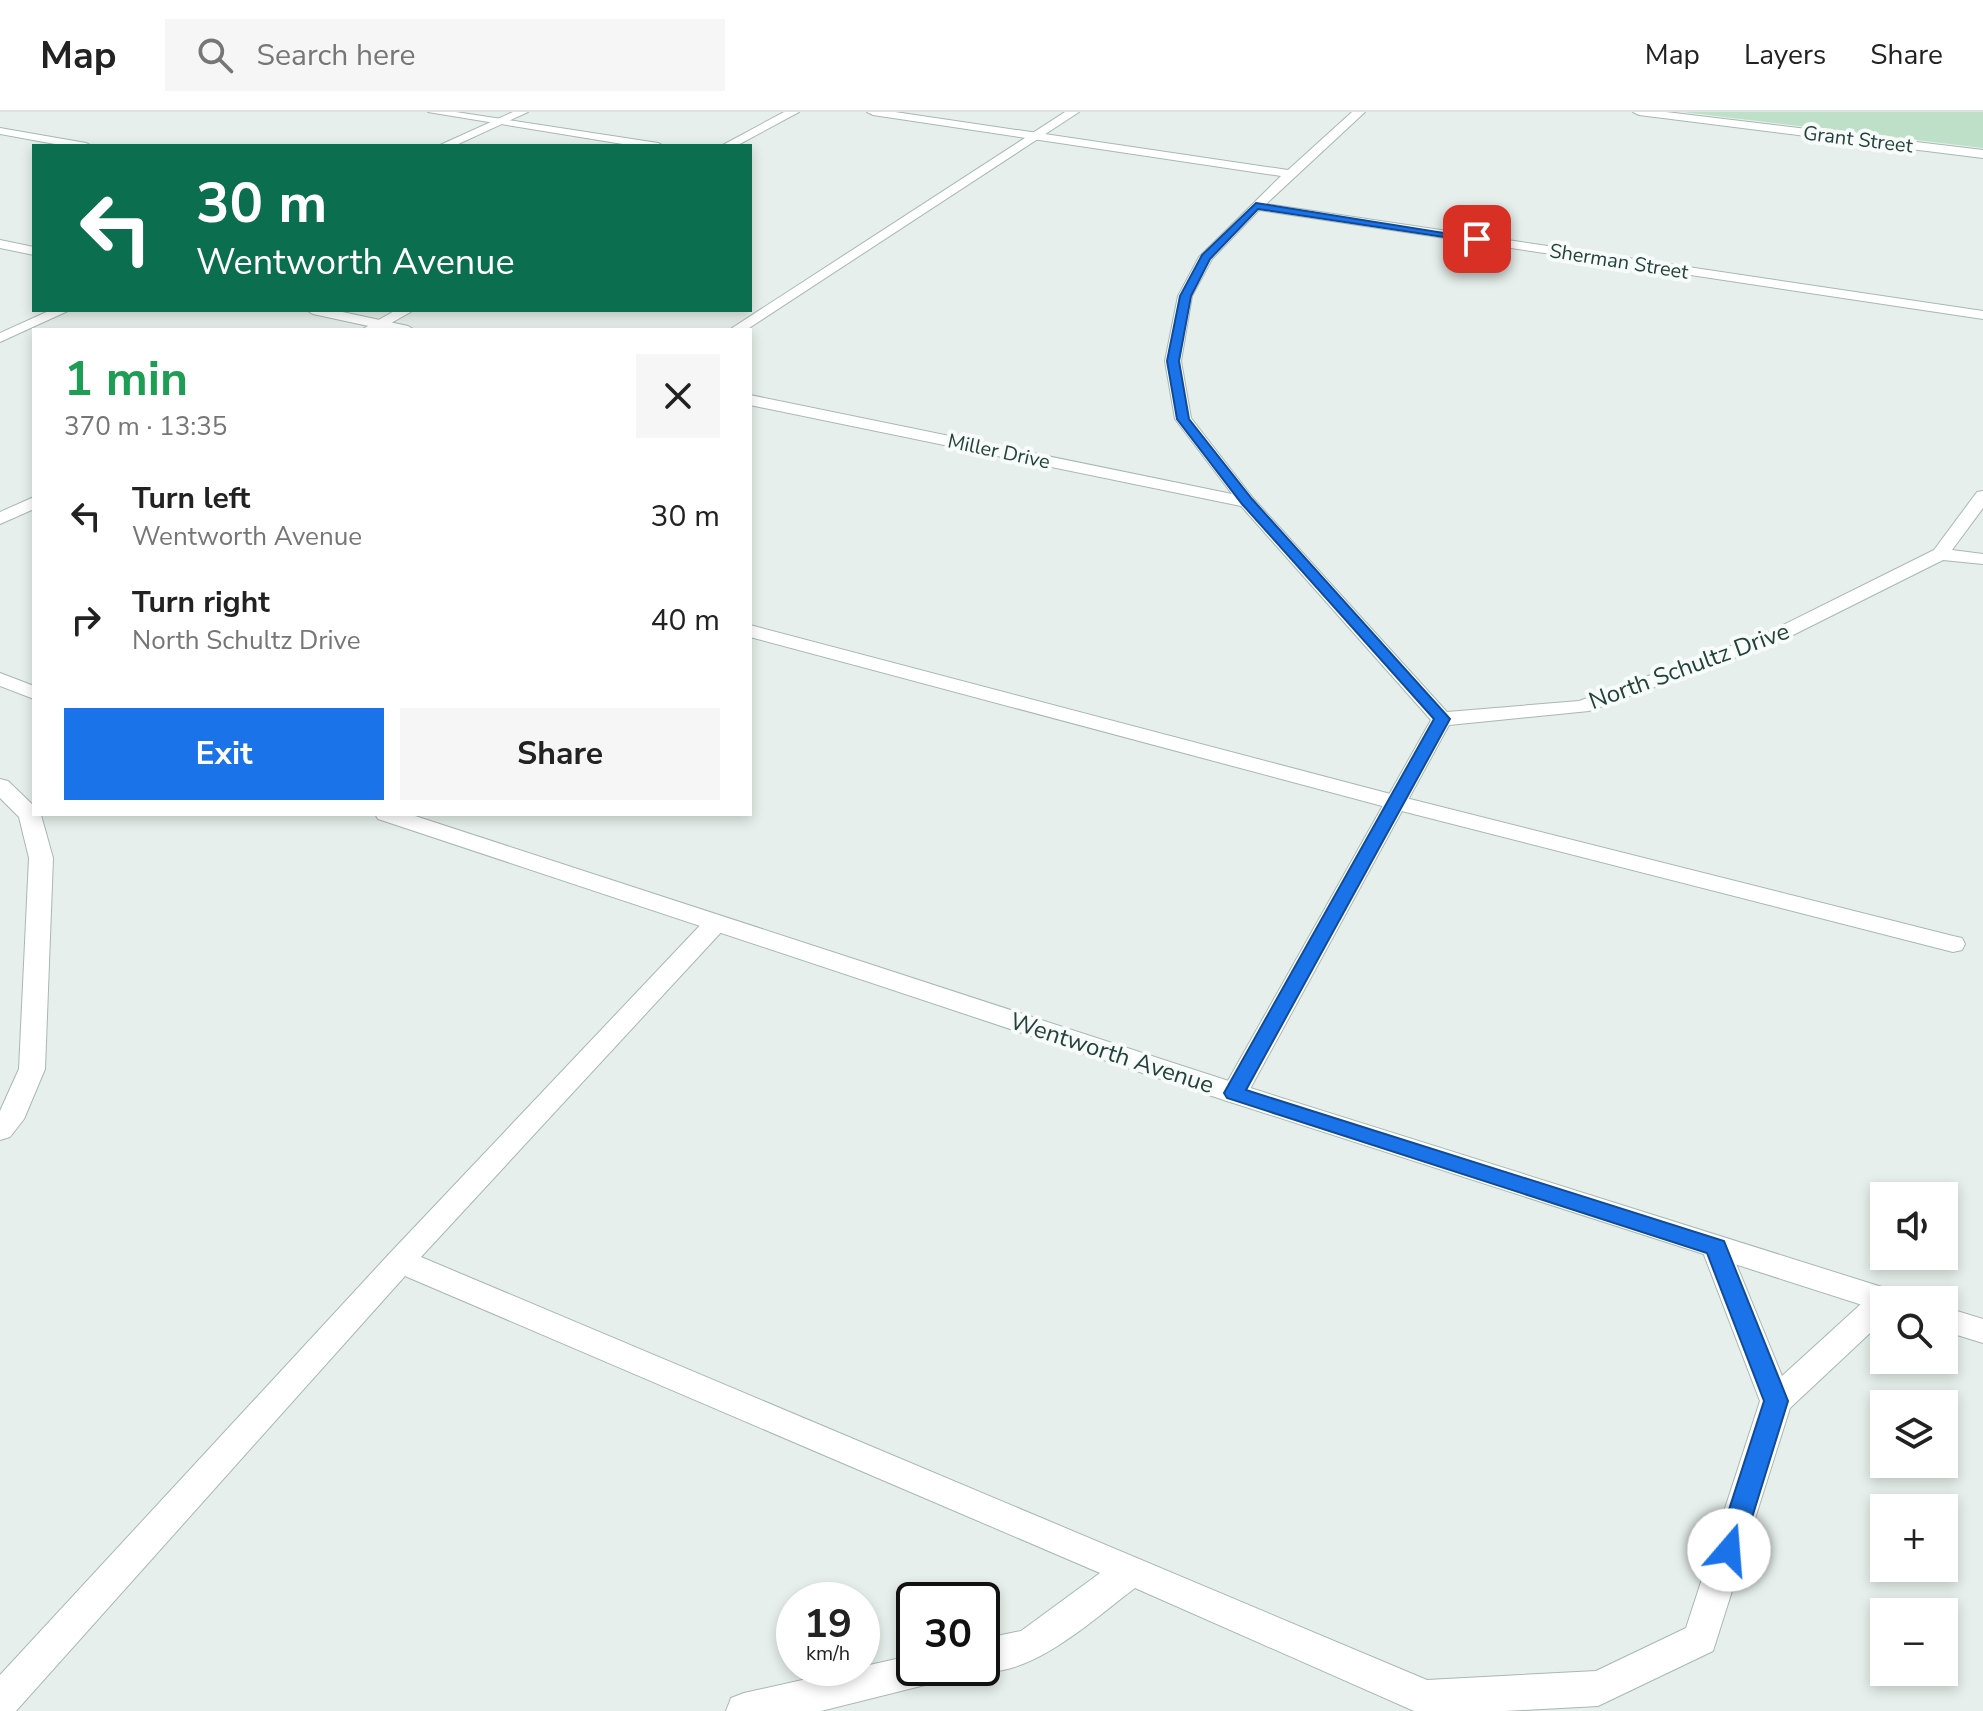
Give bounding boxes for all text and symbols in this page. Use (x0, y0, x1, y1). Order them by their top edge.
search box (165, 19, 725, 91)
text: Map (40, 30, 117, 81)
icon: search (193, 33, 237, 77)
text: Search here (257, 35, 416, 76)
text: Map (1645, 36, 1700, 74)
text: Layers (1744, 36, 1826, 74)
text: Share (1870, 36, 1943, 74)
street label: Grant Street (1802, 119, 1915, 160)
text: 30 m (196, 165, 327, 242)
icon: left (64, 176, 168, 280)
pin (1443, 205, 1511, 273)
icon: arrive (1455, 217, 1499, 261)
street label: Sherman Street (1548, 237, 1691, 286)
text: Wentworth Avenue (196, 238, 515, 287)
text: 1 min (64, 346, 188, 412)
button: close (636, 354, 720, 438)
text: 370 m · 13:35 (64, 409, 227, 444)
street label: Miller Drive (945, 427, 1052, 475)
text: Turn left (132, 478, 250, 519)
icon: left (64, 494, 108, 538)
text: 30 m (651, 496, 720, 537)
text: Wentworth Avenue (132, 519, 362, 554)
text: Turn right (132, 582, 270, 623)
icon: right (64, 598, 108, 642)
text: 40 m (651, 600, 720, 641)
street label: North Schultz Drive (1584, 615, 1794, 717)
text: North Schultz Drive (132, 623, 361, 658)
button: Exit (64, 708, 384, 800)
button: Share (400, 708, 720, 800)
street label: Wentworth Avenue (1006, 1005, 1218, 1101)
map controls (1870, 1182, 1958, 1686)
button: sound (1870, 1182, 1958, 1270)
button: search (1870, 1286, 1958, 1374)
button: layers (1870, 1390, 1958, 1478)
button: + (1870, 1494, 1958, 1582)
position arrow (1687, 1508, 1771, 1592)
speed limit sign: 30 (896, 1582, 1000, 1686)
text: 19 (804, 1597, 852, 1651)
button: − (1870, 1598, 1958, 1686)
text: km/h (806, 1640, 850, 1667)

